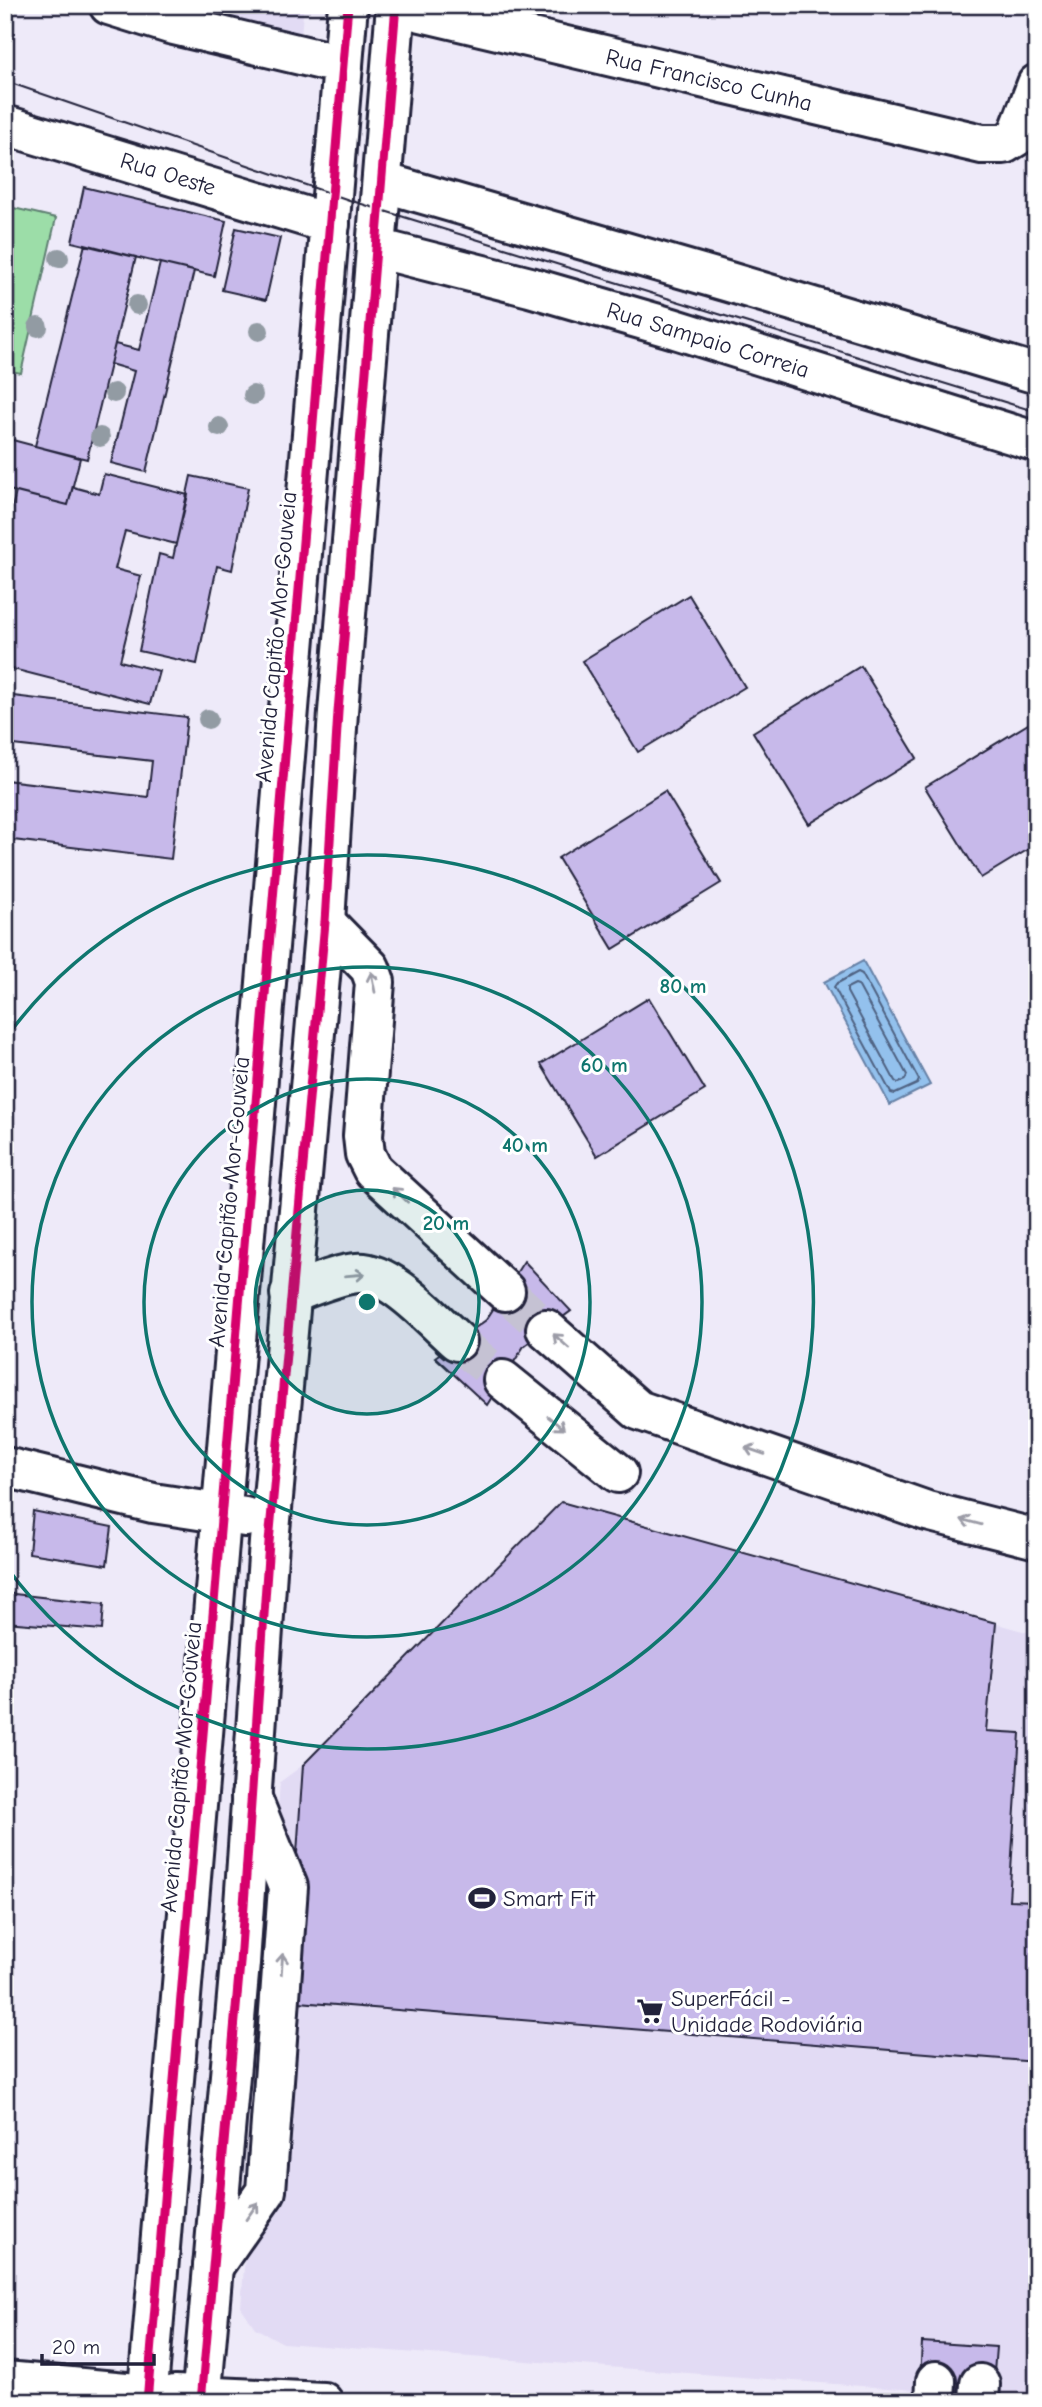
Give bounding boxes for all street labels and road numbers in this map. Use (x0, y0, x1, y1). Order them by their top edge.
street label: Rua Francisco Cunha (603, 43, 815, 117)
street label: Rua Oeste (117, 147, 219, 201)
street label: Rua Sampaio Correia (603, 296, 813, 384)
street label: Avenida Capitão Mor-Gouveia (250, 490, 302, 784)
street label: Avenida Capitão Mor-Gouveia (203, 1055, 255, 1349)
street label: Avenida Capitão Mor-Gouveia (155, 1620, 207, 1914)

